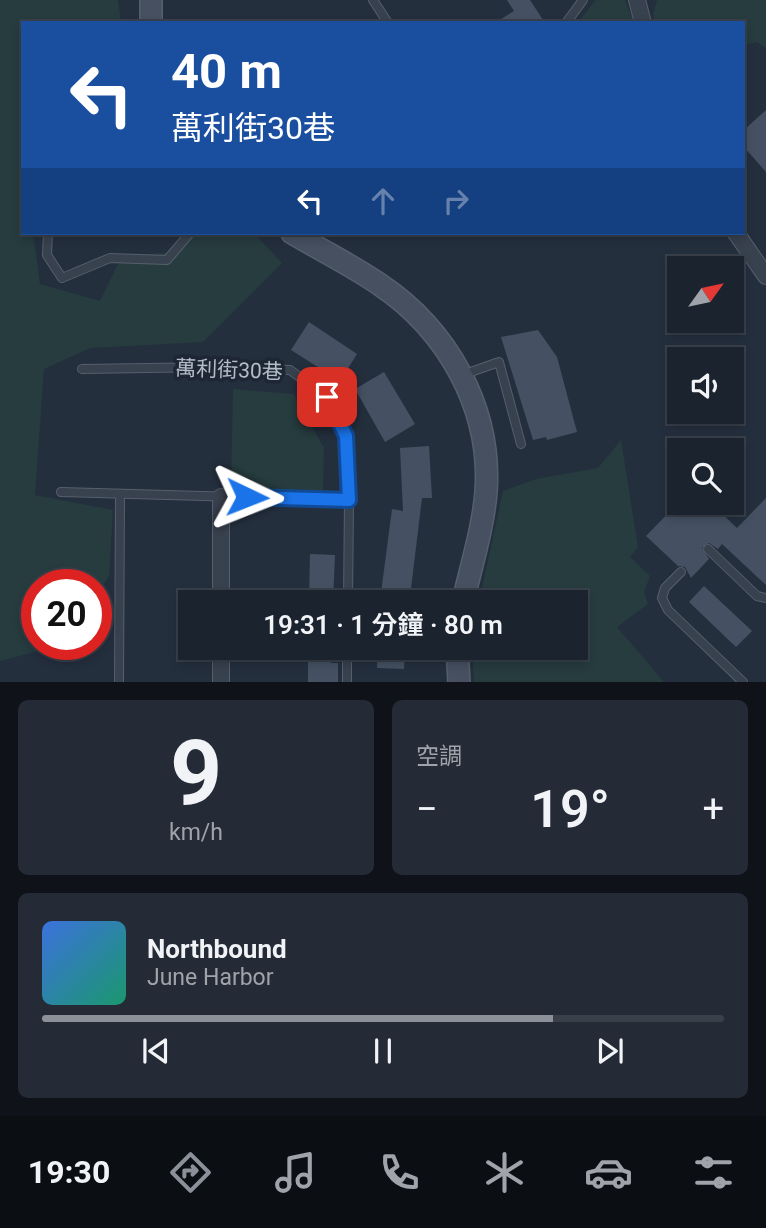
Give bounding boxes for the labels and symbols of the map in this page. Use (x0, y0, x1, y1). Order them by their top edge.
north arrow (667, 256, 744, 332)
street label: 萬利街30巷 (175, 356, 283, 384)
pin (297, 367, 357, 427)
position arrow (210, 460, 284, 534)
speed limit sign: 20 (21, 569, 112, 660)

